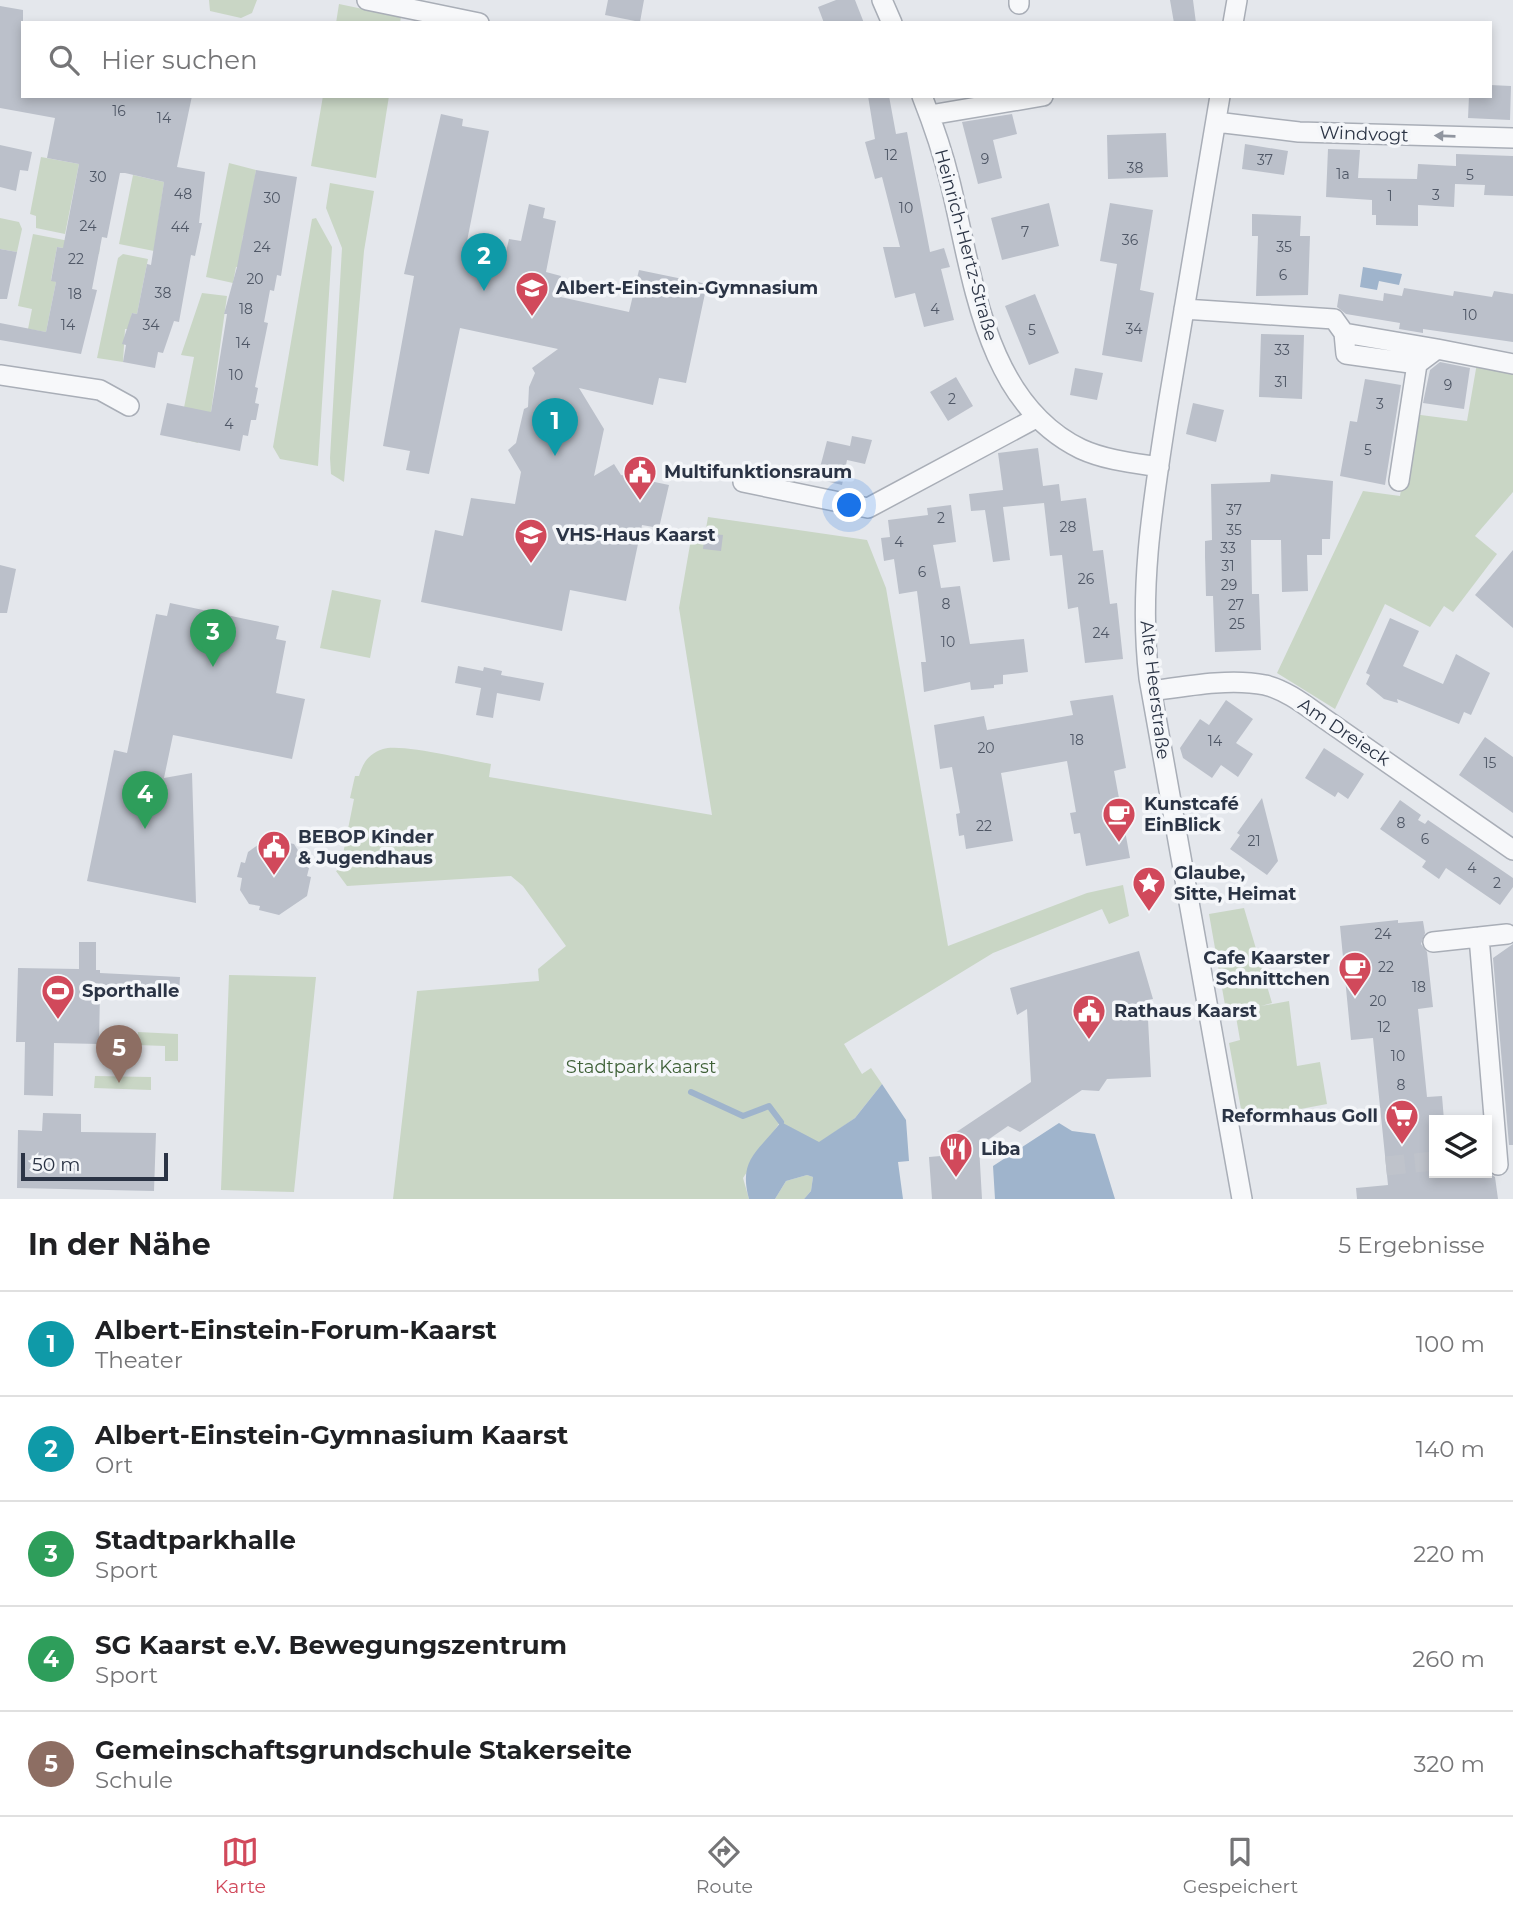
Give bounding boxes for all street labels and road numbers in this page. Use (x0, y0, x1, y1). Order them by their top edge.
street label: Windvogt (1319, 121, 1409, 147)
street label: Heinrich-Hertz-Straße (930, 147, 1002, 343)
street label: Alte Heerstraße (1136, 619, 1174, 761)
street label: Am Dreieck (1294, 693, 1394, 771)

